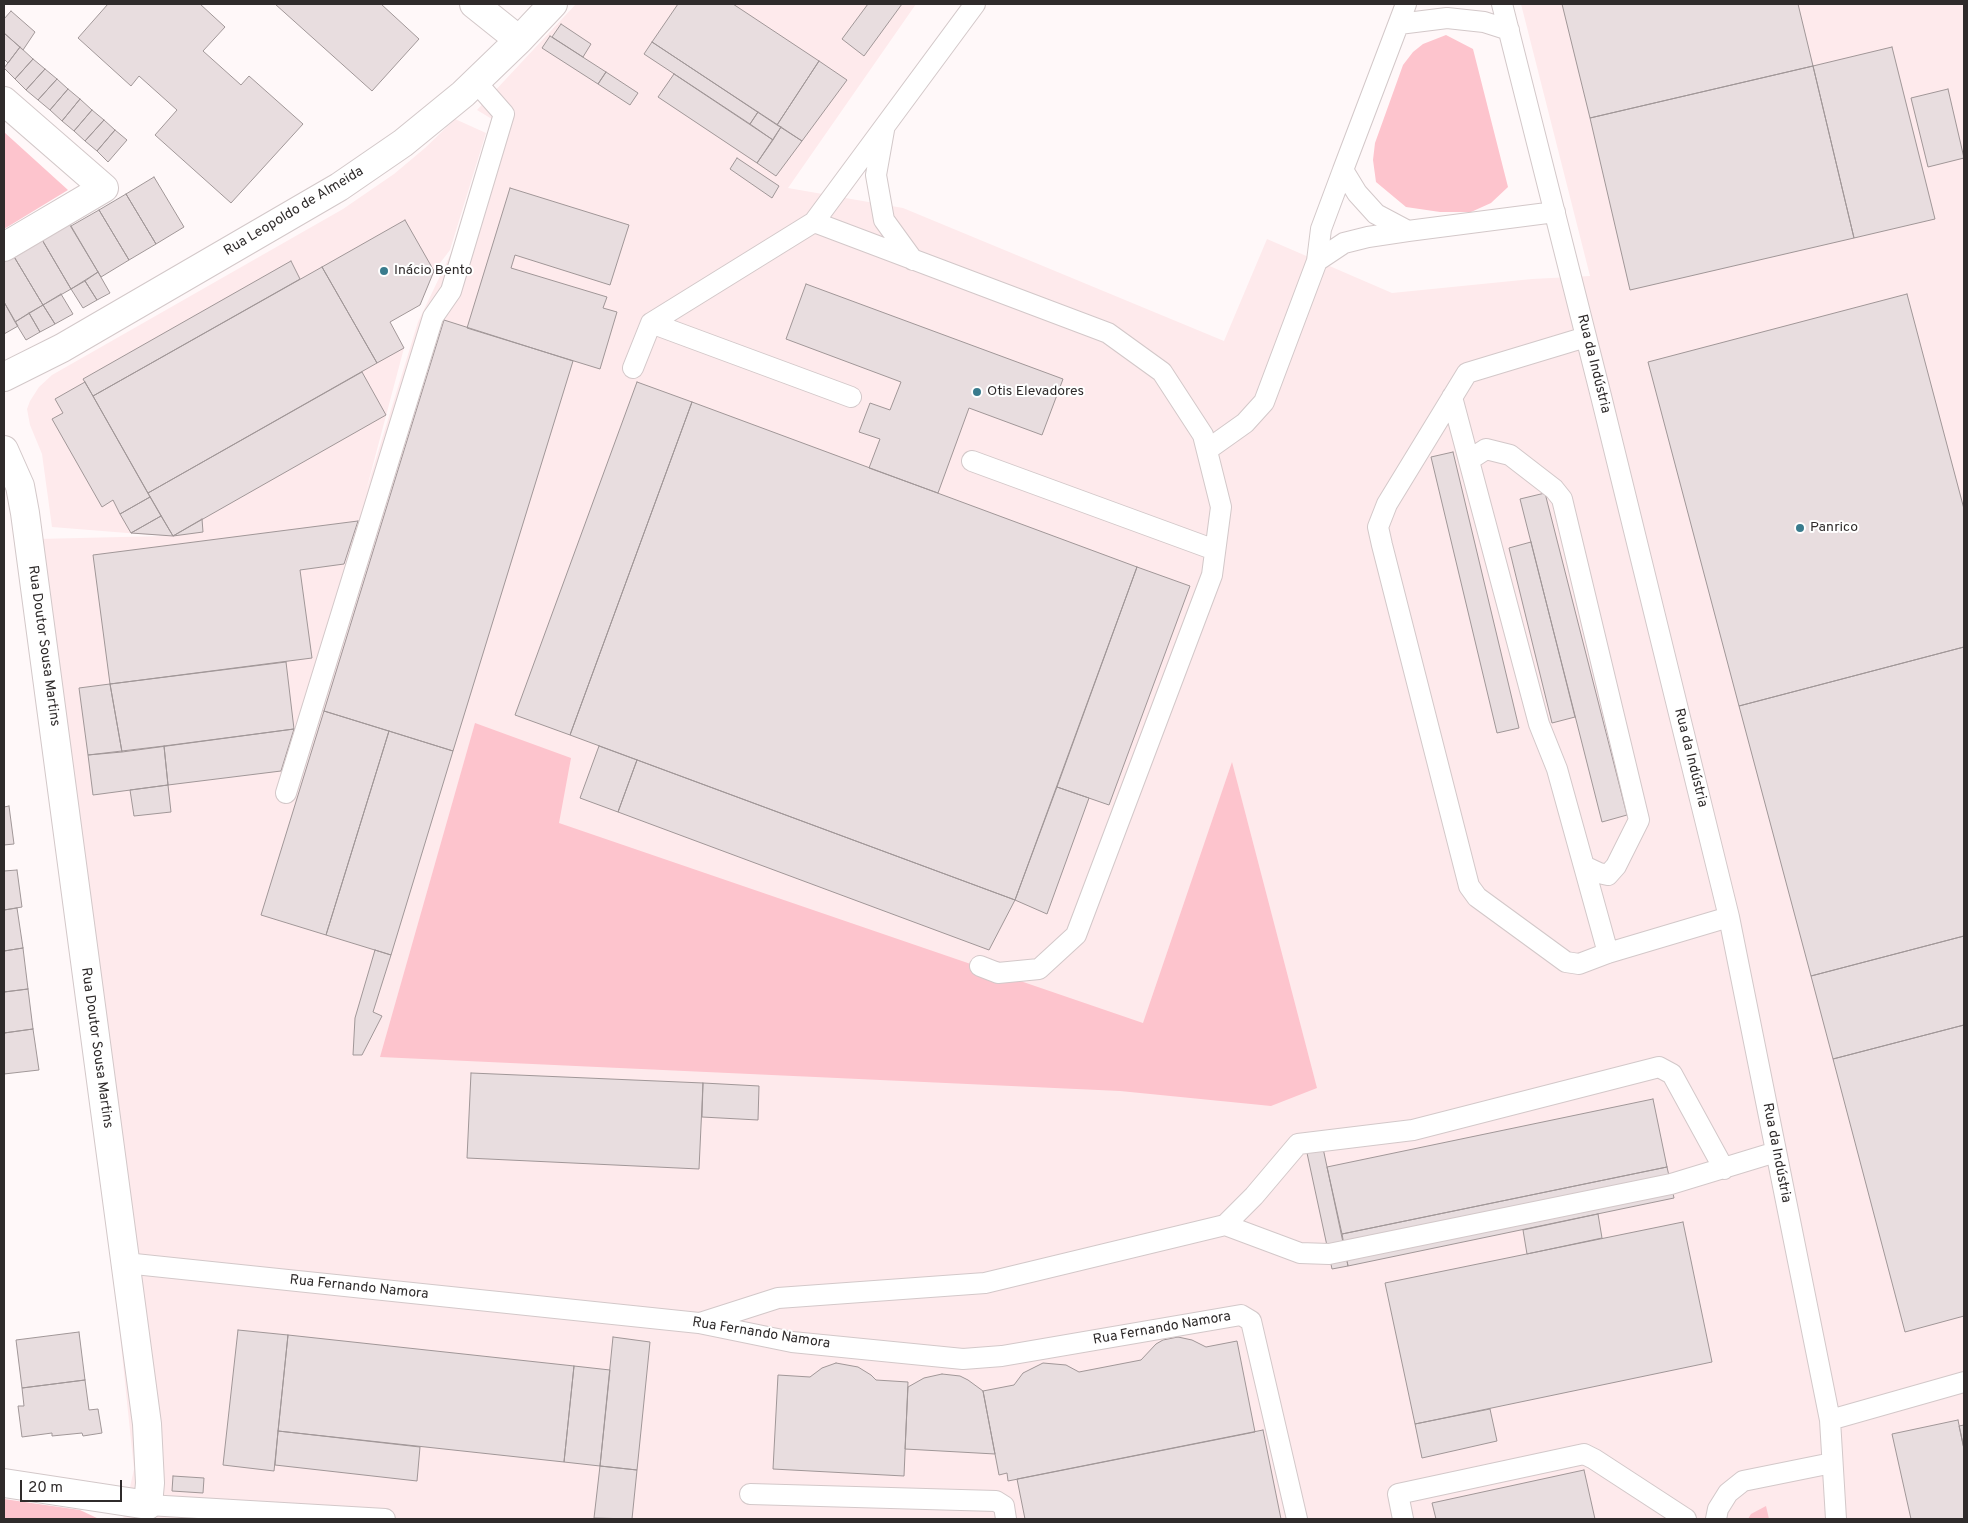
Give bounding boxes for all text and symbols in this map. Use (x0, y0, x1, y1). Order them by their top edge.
street label: Rua Leopoldo de Almeida (221, 164, 367, 260)
place label: Inácio Bento (394, 263, 472, 279)
marker: Inácio Bento (378, 265, 390, 277)
street label: Rua da Indústria (1573, 313, 1613, 415)
place label: Otis Elevadores (987, 384, 1084, 400)
marker: Otis Elevadores (971, 386, 983, 398)
place label: Panrico (1810, 520, 1858, 536)
marker: Panrico (1794, 522, 1806, 534)
street label: Rua Doutor Sousa Martins (23, 564, 63, 728)
street label: Rua da Indústria (1670, 707, 1710, 809)
street label: Rua Doutor Sousa Martins (76, 966, 116, 1130)
street label: Rua da Indústria (1758, 1102, 1794, 1204)
street label: Rua Fernando Namora (289, 1272, 429, 1304)
street label: Rua Fernando Namora (1092, 1309, 1232, 1349)
street label: Rua Fernando Namora (691, 1315, 831, 1353)
scale bar (22, 1470, 125, 1502)
text: 20 m (28, 1479, 63, 1498)

